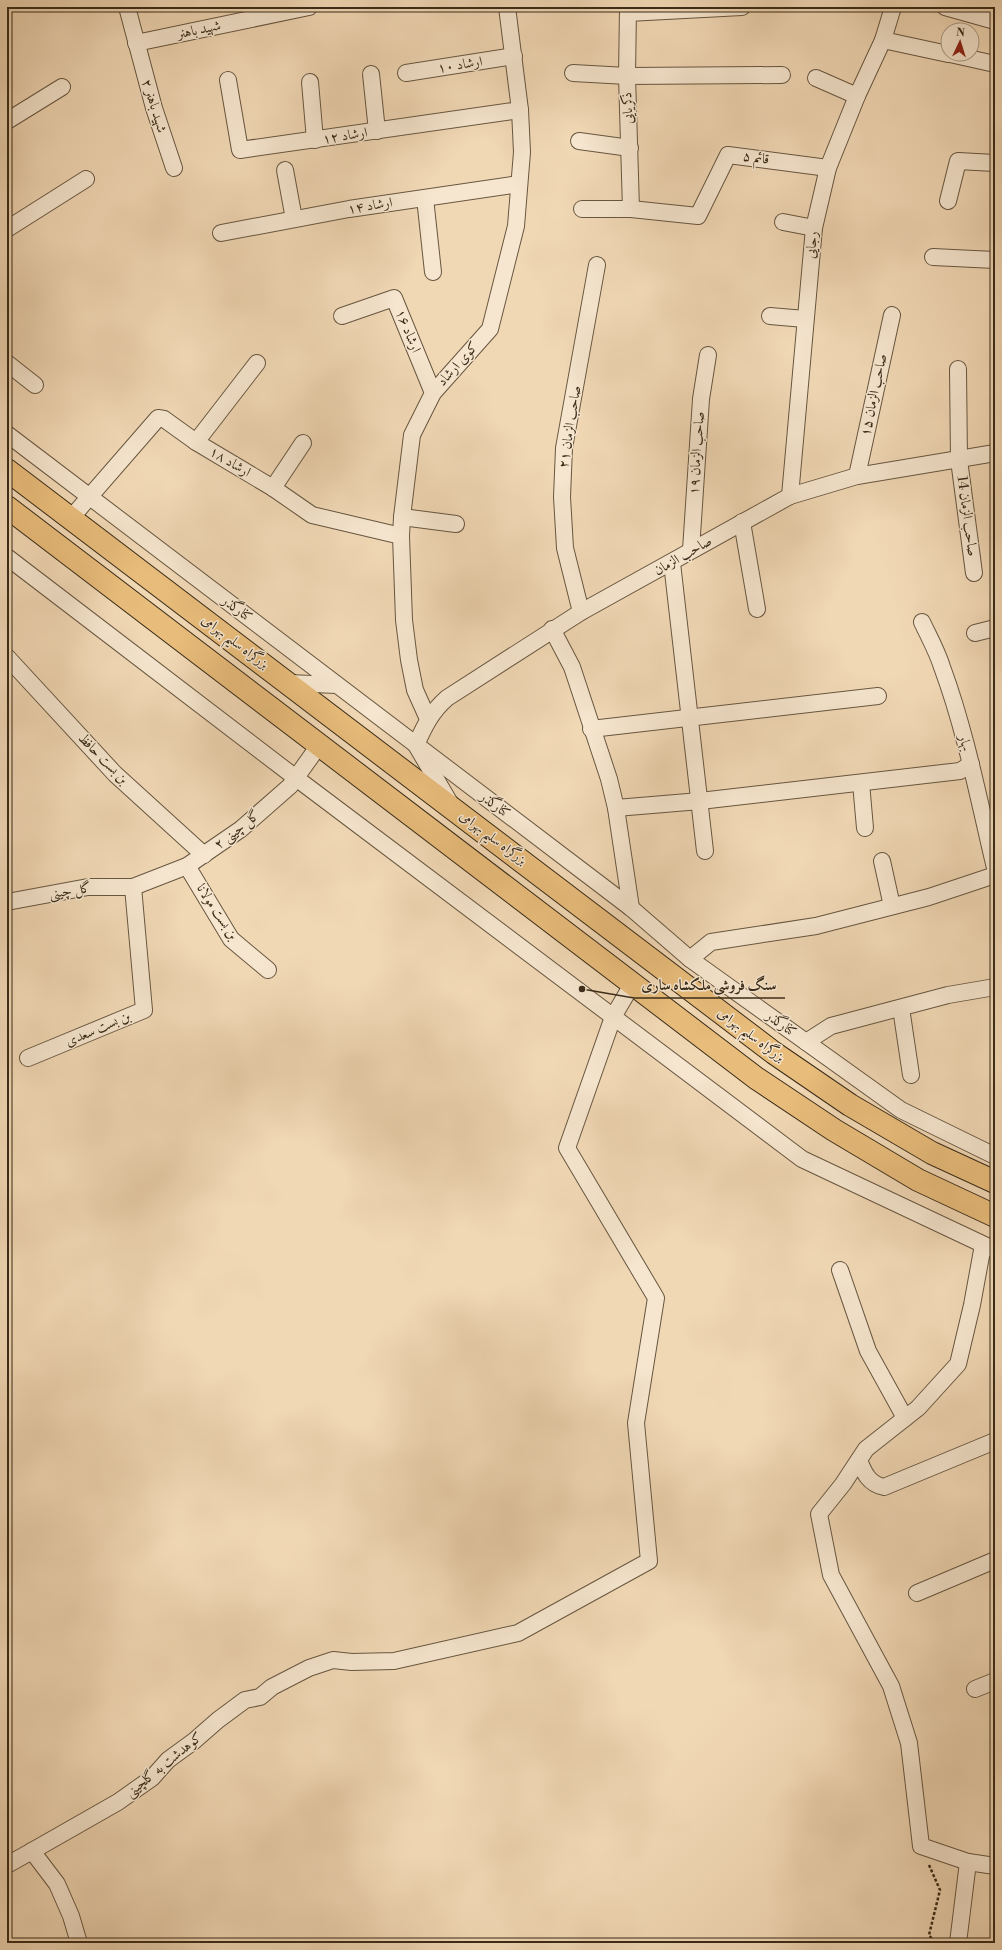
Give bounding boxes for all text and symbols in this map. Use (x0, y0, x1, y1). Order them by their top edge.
street label: شهید باهنر (174, 17, 223, 44)
north arrow (940, 22, 980, 62)
text: N (956, 26, 966, 40)
street label: ارشاد ۱۰ (436, 53, 484, 77)
street label: شهید باهنر ۲ (137, 77, 171, 135)
street label: ذکریایی (618, 92, 638, 124)
street label: ارشاد ۱۲ (321, 124, 369, 148)
street label: قائم ۵ (741, 147, 770, 172)
street label: ارشاد ۱۴ (346, 194, 394, 218)
street label: رجایی (802, 230, 822, 260)
street label: ارشاد ۱۶ (391, 307, 425, 355)
street label: کوی ارشاد (433, 338, 483, 390)
street label: صاحب الزمان ۱۵ (857, 352, 891, 438)
street label: صاحب الزمان ۲۱ (555, 384, 585, 470)
street label: صاحب الزمان ۱۹ (685, 411, 709, 495)
street label: ارشاد ۱۸ (206, 443, 254, 481)
street label: صاحب الزمان 14 (952, 475, 982, 557)
street label: صاحب الزمان (651, 532, 715, 580)
street label: کنارگذر (217, 589, 257, 626)
street label: بزرگراه سلیم بهرامی (195, 610, 273, 677)
street label: بن بست حافظ (74, 729, 132, 789)
street label: بهار (954, 731, 976, 753)
street label: کنارگذر (475, 785, 515, 822)
street label: گل چینی ۲ (210, 806, 264, 854)
street label: بزرگراه سلیم بهرامی (453, 806, 531, 873)
street label: گل چینی (48, 879, 92, 904)
street label: بن بست مولانا (192, 880, 242, 944)
callout: سنگ فروشی ملکشاه ساری (634, 971, 785, 998)
text: سنگ فروشی ملکشاه ساری (641, 975, 777, 996)
street label: بزرگراه سلیم بهرامی (711, 1003, 789, 1070)
street label: کنارگذر (761, 1004, 801, 1041)
street label: بن بست سعدی (63, 1007, 134, 1051)
street label: کوهدشت به گلچینی (122, 1728, 206, 1802)

